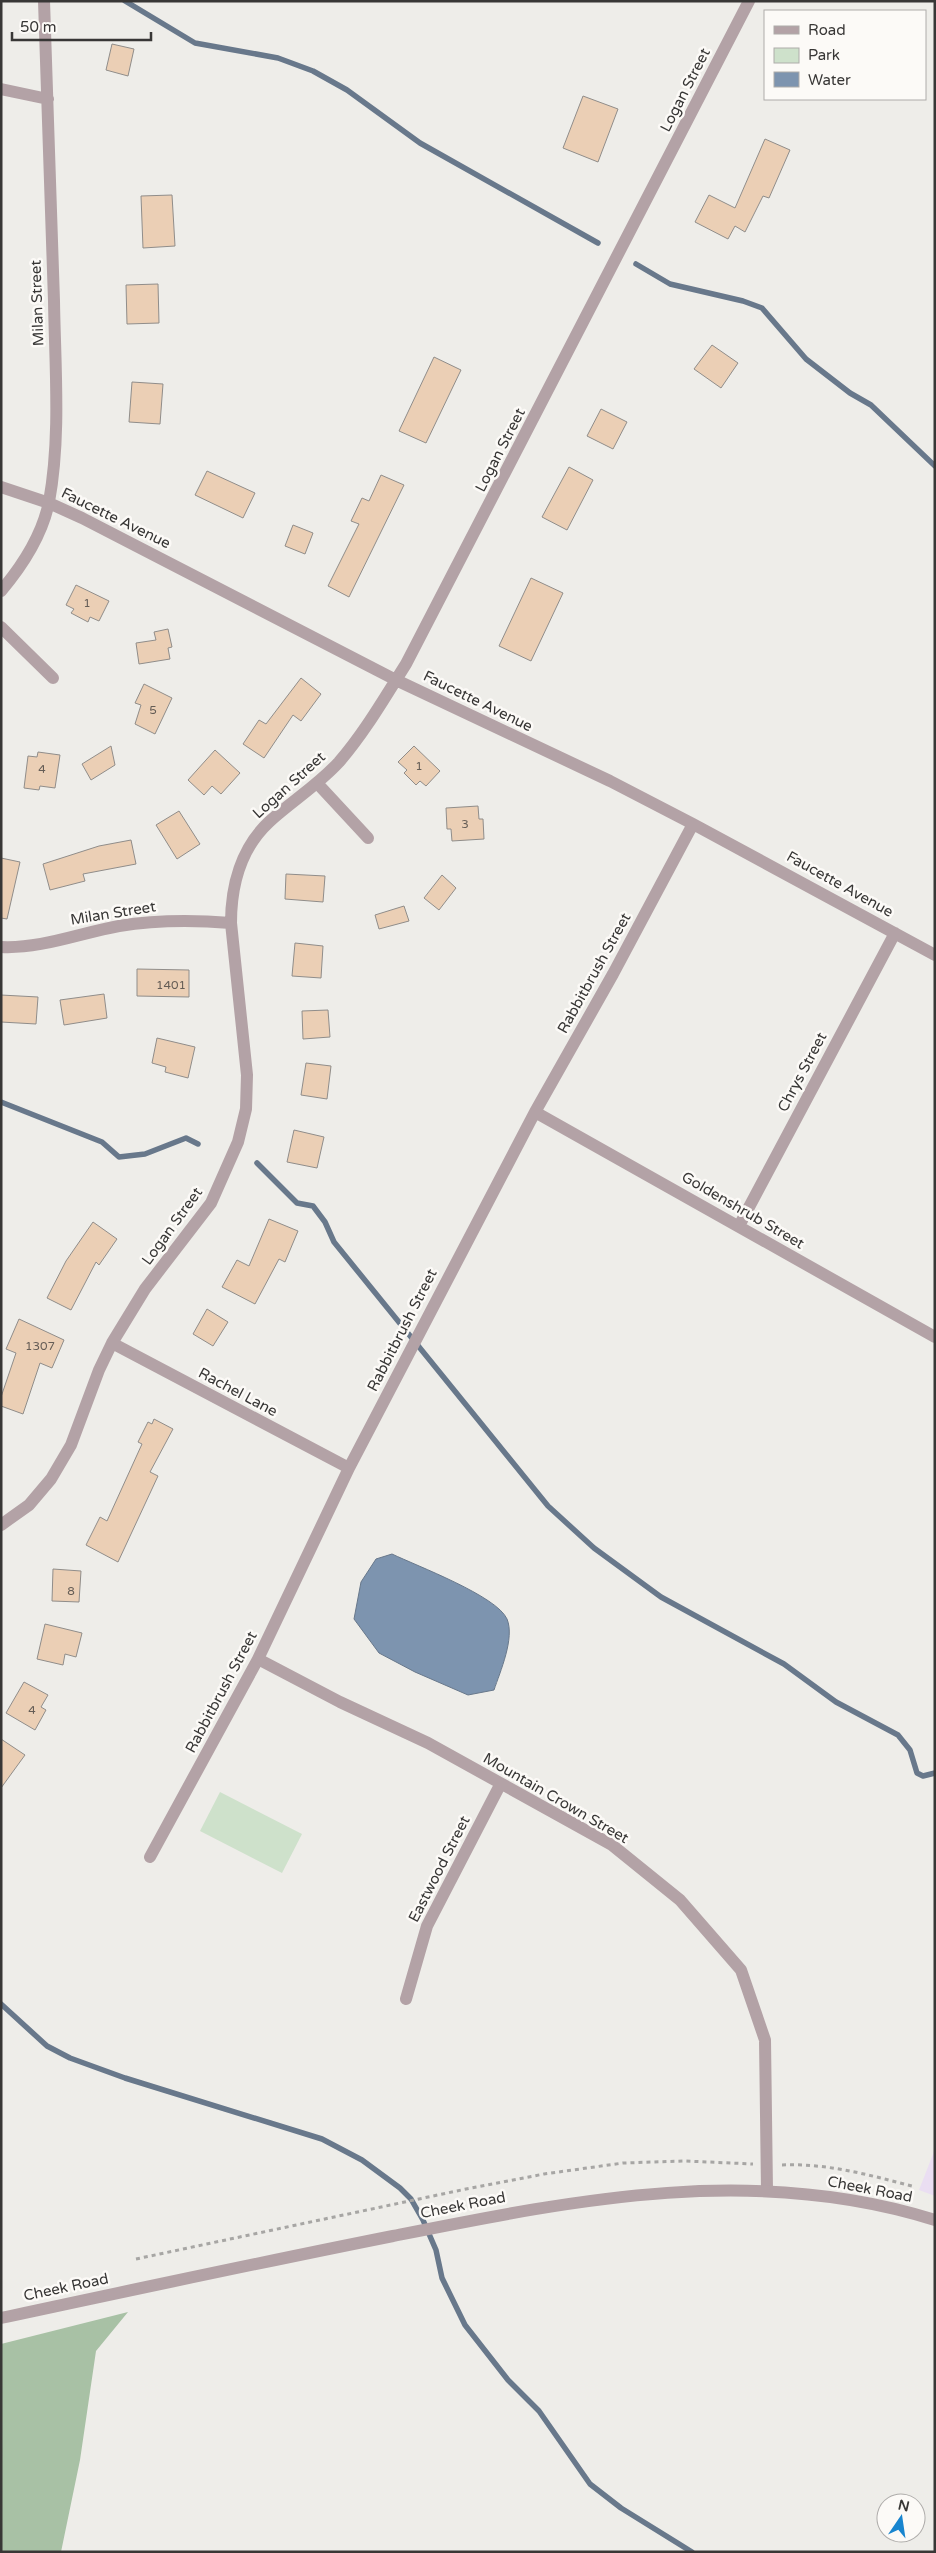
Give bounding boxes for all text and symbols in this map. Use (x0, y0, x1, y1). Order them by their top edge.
scale bar (12, 10, 151, 42)
legend (764, 10, 926, 100)
text: 50 m (20, 18, 57, 36)
text: Road (808, 21, 846, 39)
street label: Logan Street (656, 45, 714, 135)
text: Park (808, 46, 840, 64)
text: Water (808, 71, 851, 89)
street label: Milan Street (26, 259, 47, 346)
street label: Logan Street (471, 405, 529, 495)
street label: Faucette Avenue (58, 484, 174, 552)
house number: 1 (83, 596, 91, 610)
street label: Faucette Avenue (420, 667, 536, 735)
house number: 5 (149, 703, 157, 717)
street label: Logan Street (249, 747, 329, 822)
house number: 1 (415, 759, 423, 773)
house number: 4 (38, 762, 46, 776)
house number: 3 (461, 817, 469, 831)
street label: Faucette Avenue (783, 847, 897, 921)
street label: Milan Street (69, 897, 157, 929)
street label: Rabbitbrush Street (553, 909, 635, 1036)
house number: 1401 (156, 978, 186, 992)
street label: Chrys Street (774, 1029, 831, 1115)
street label: Goldenshrub Street (678, 1168, 808, 1253)
street label: Logan Street (138, 1183, 206, 1268)
street label: Rabbitbrush Street (363, 1266, 441, 1394)
house number: 1307 (25, 1339, 55, 1353)
street label: Rachel Lane (195, 1364, 281, 1420)
house number: 8 (67, 1584, 75, 1598)
street label: Rabbitbrush Street (181, 1628, 261, 1756)
house number: 4 (28, 1703, 36, 1717)
street label: Mountain Crown Street (480, 1749, 632, 1847)
street label: Eastwood Street (404, 1813, 474, 1925)
street label: Cheek Road (826, 2172, 914, 2206)
street label: Cheek Road (419, 2188, 507, 2222)
street label: Cheek Road (22, 2269, 110, 2305)
north arrow (876, 2493, 926, 2543)
text: N (896, 2496, 911, 2515)

